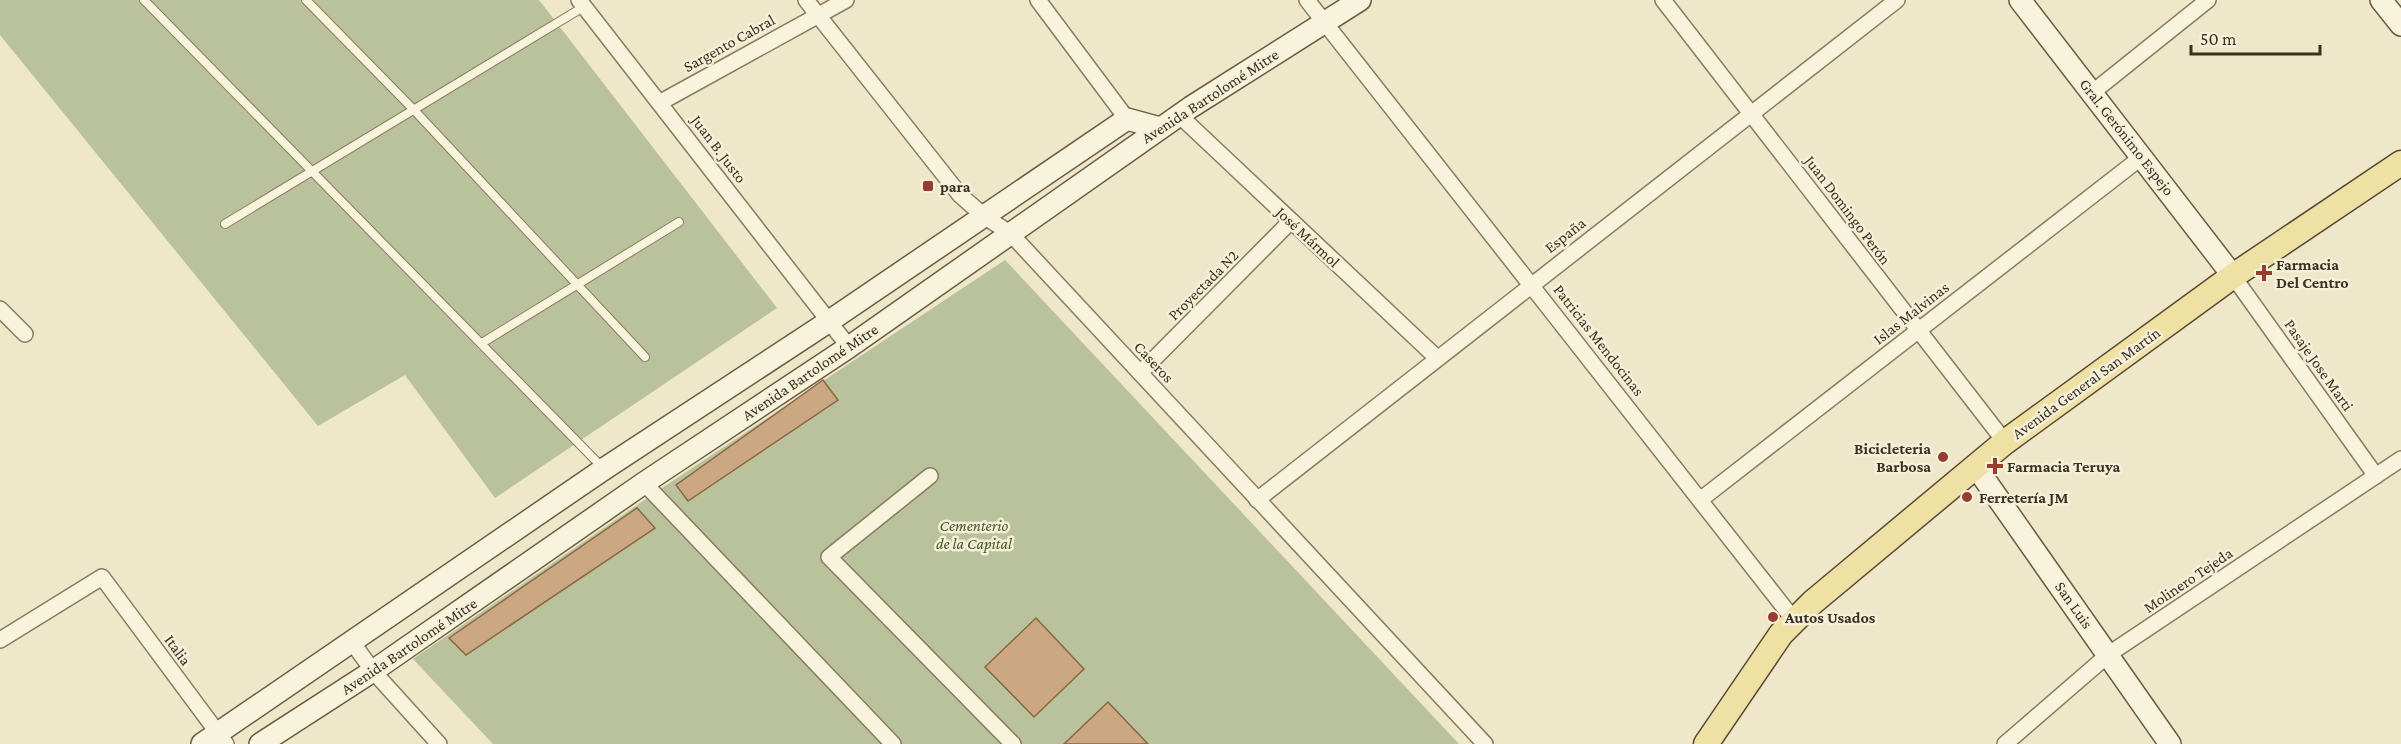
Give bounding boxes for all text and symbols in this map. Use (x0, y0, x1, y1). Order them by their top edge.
street label: Sargento Cabral (680, 11, 778, 76)
scale bar (2191, 18, 2320, 56)
text: 50 m (2200, 29, 2237, 49)
street label: Avenida Bartolomé Mitre (1138, 45, 1282, 147)
street label: Gral. Gerónimo Espejo (2075, 75, 2178, 199)
street label: Juan B. Justo (686, 110, 750, 187)
street label: Juan Domingo Perón (1800, 151, 1895, 269)
place label: para (940, 178, 971, 195)
marker: para (921, 179, 935, 193)
street label: José Mármol (1271, 202, 1343, 271)
street label: España (1541, 214, 1590, 257)
street label: Proyectada N2 (1165, 246, 1242, 324)
place label: Farmacia Del Centro (2276, 256, 2349, 291)
marker: Farmacia Del Centro (2257, 266, 2271, 280)
street label: Islas Malvinas (1870, 278, 1952, 348)
street label: Patricias Mendocinas (1550, 281, 1648, 399)
street label: Pasaje Jose Marti (2280, 316, 2357, 415)
street label: Avenida Bartolomé Mitre (739, 320, 881, 424)
street label: Avenida General San Martín (2009, 323, 2163, 442)
street label: Caseros (1131, 338, 1177, 386)
place label: Bicicleteria Barbosa (1854, 440, 1931, 475)
marker: Bicicleteria Barbosa (1936, 450, 1950, 464)
place label: Farmacia Teruya (2007, 458, 2121, 475)
marker: Farmacia Teruya (1988, 459, 2002, 473)
place label: Ferretería JM (1979, 489, 2068, 506)
marker: Ferretería JM (1960, 490, 1974, 504)
park label: Cementerio de la Capital (936, 517, 1013, 553)
street label: Molinero Tejeda (2140, 544, 2237, 617)
street label: San Luis (2052, 578, 2096, 632)
street label: Avenida Bartolomé Mitre (338, 594, 480, 698)
place label: Autos Usados (1784, 609, 1876, 626)
marker: Autos Usados (1766, 610, 1780, 624)
street label: Italia (161, 632, 195, 669)

